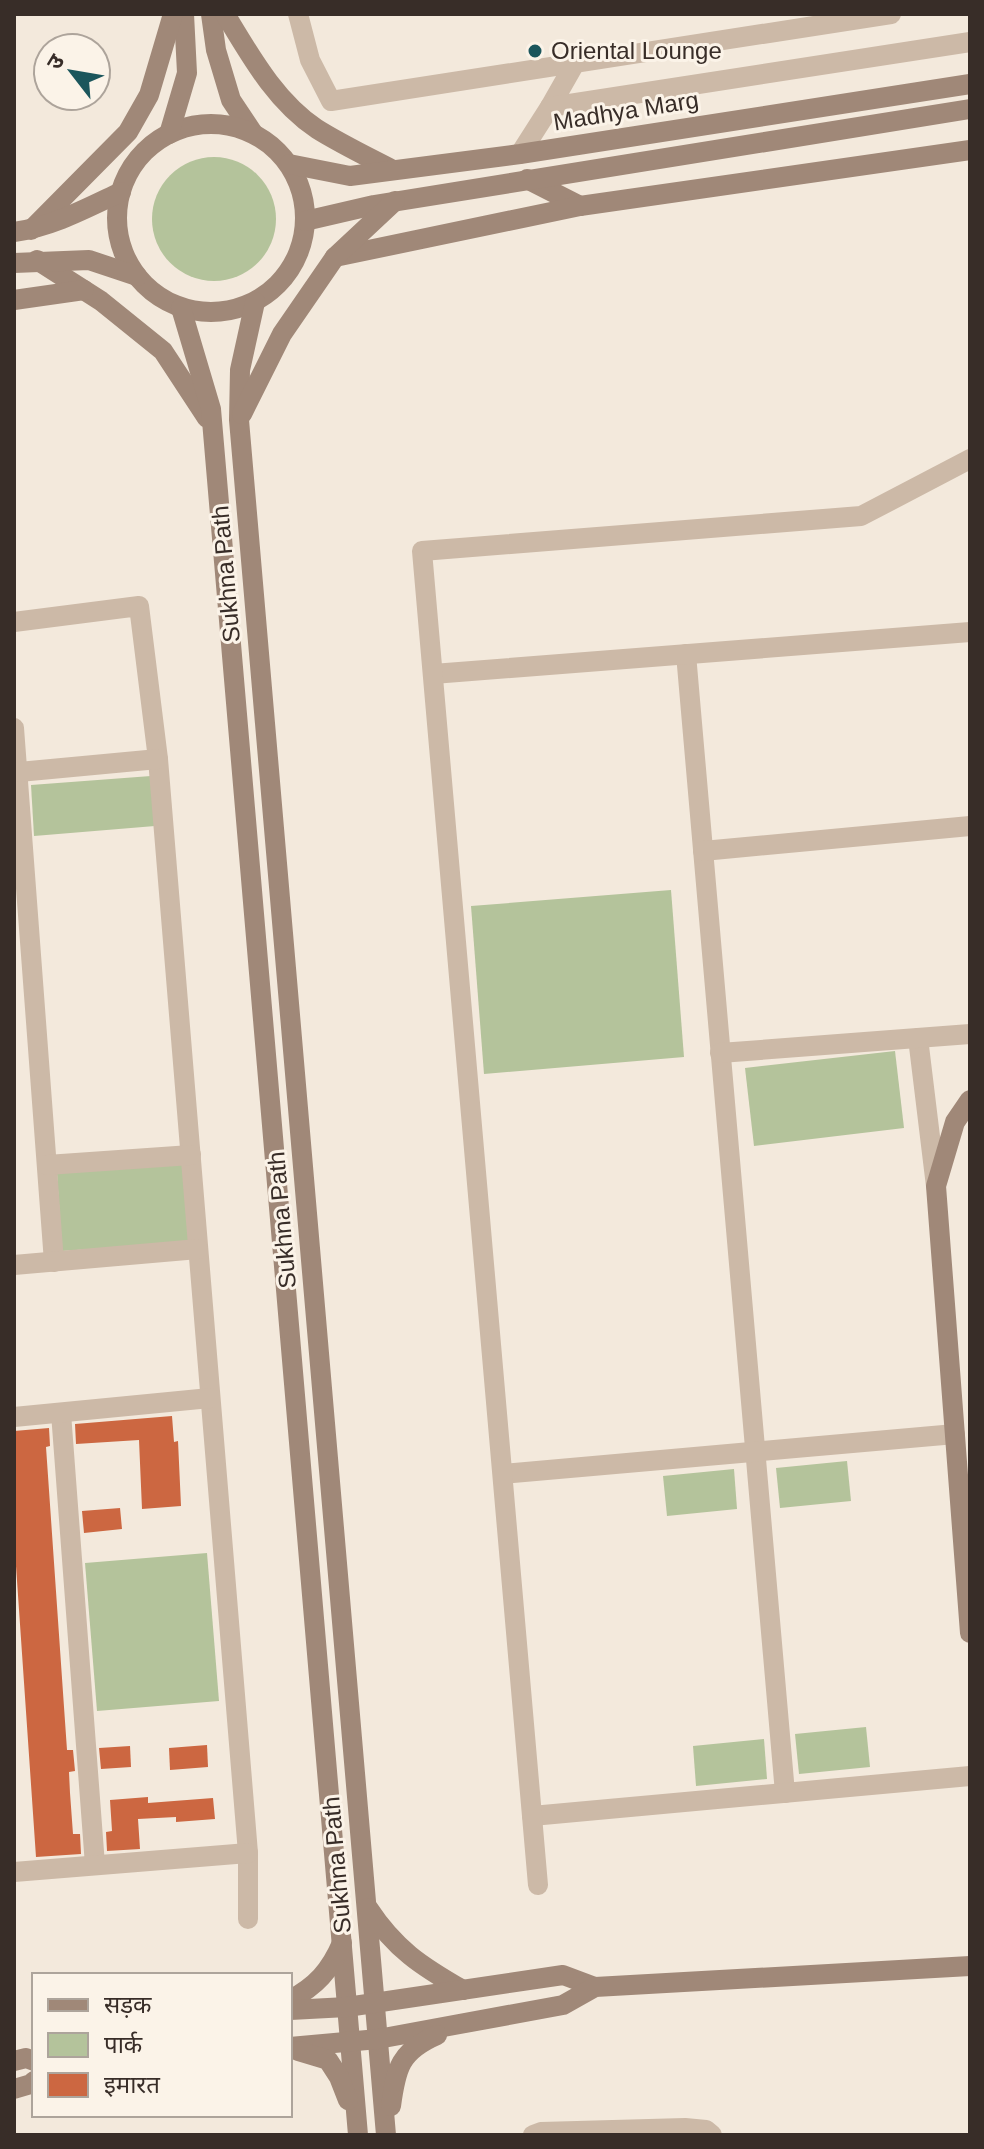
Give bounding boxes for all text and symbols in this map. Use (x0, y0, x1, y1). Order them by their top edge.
north arrow (32, 32, 112, 112)
place label: Oriental Lounge (551, 37, 722, 64)
marker: Oriental Lounge (526, 42, 544, 60)
text: उ (41, 49, 70, 74)
street label: Madhya Marg (551, 86, 700, 135)
street label: Sukhna Path (206, 504, 245, 644)
street label: Sukhna Path (262, 1150, 301, 1290)
street label: Sukhna Path (317, 1795, 356, 1935)
legend (32, 1973, 292, 2117)
text: सड़क (104, 1991, 152, 2018)
text: पार्क (104, 2031, 143, 2058)
text: इमारत (104, 2071, 161, 2098)

